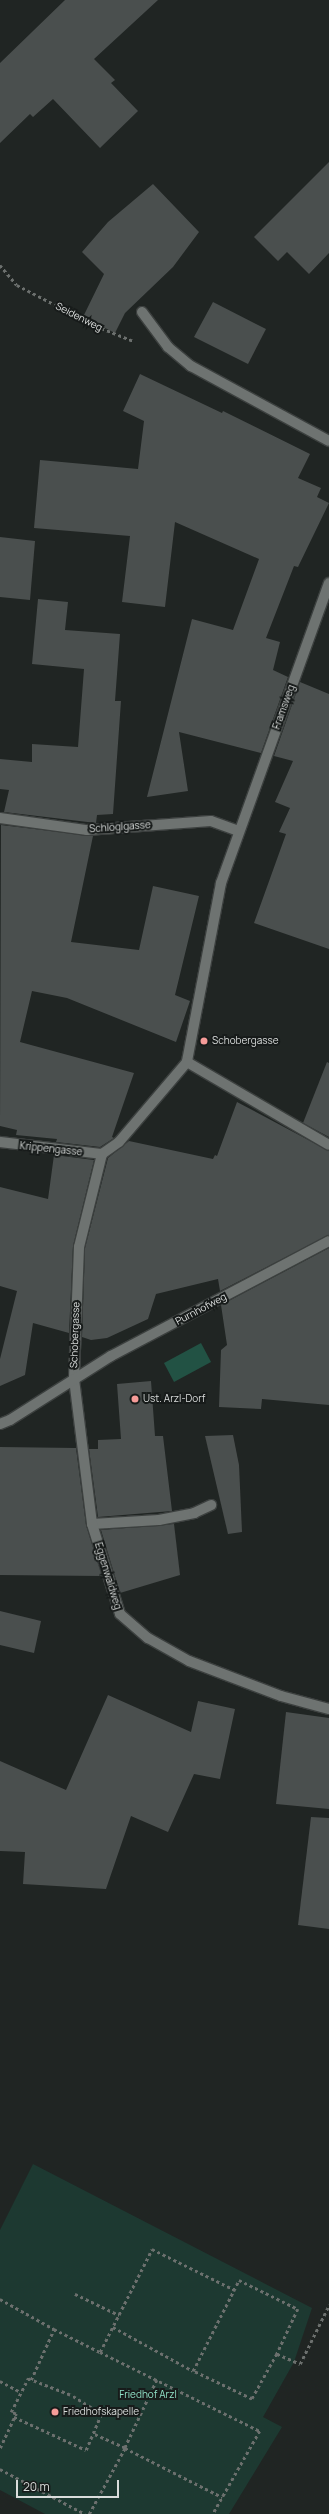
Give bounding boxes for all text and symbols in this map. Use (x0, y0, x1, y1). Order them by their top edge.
street label: Seidenweg (53, 300, 105, 334)
street label: Framsweg (270, 683, 298, 731)
street label: Schlöglgasse (89, 819, 151, 835)
place label: Schobergasse (212, 1035, 279, 1047)
marker: Schobergasse (199, 1036, 209, 1046)
street label: Krippengasse (19, 1140, 83, 1158)
street label: Purnhofweg (173, 1291, 229, 1327)
street label: Schobergasse (68, 1302, 82, 1368)
place label: Ust. Arzl-Dorf (143, 1393, 205, 1405)
marker: Ust. Arzl-Dorf (130, 1394, 140, 1404)
street label: Eggenwaldweg (92, 1541, 124, 1611)
park label: Friedhof Arzl (119, 2389, 177, 2401)
place label: Friedhofskapelle (63, 2406, 139, 2418)
marker: Friedhofskapelle (50, 2407, 60, 2417)
scale bar (18, 2472, 121, 2498)
text: 20 m (23, 2478, 50, 2495)

